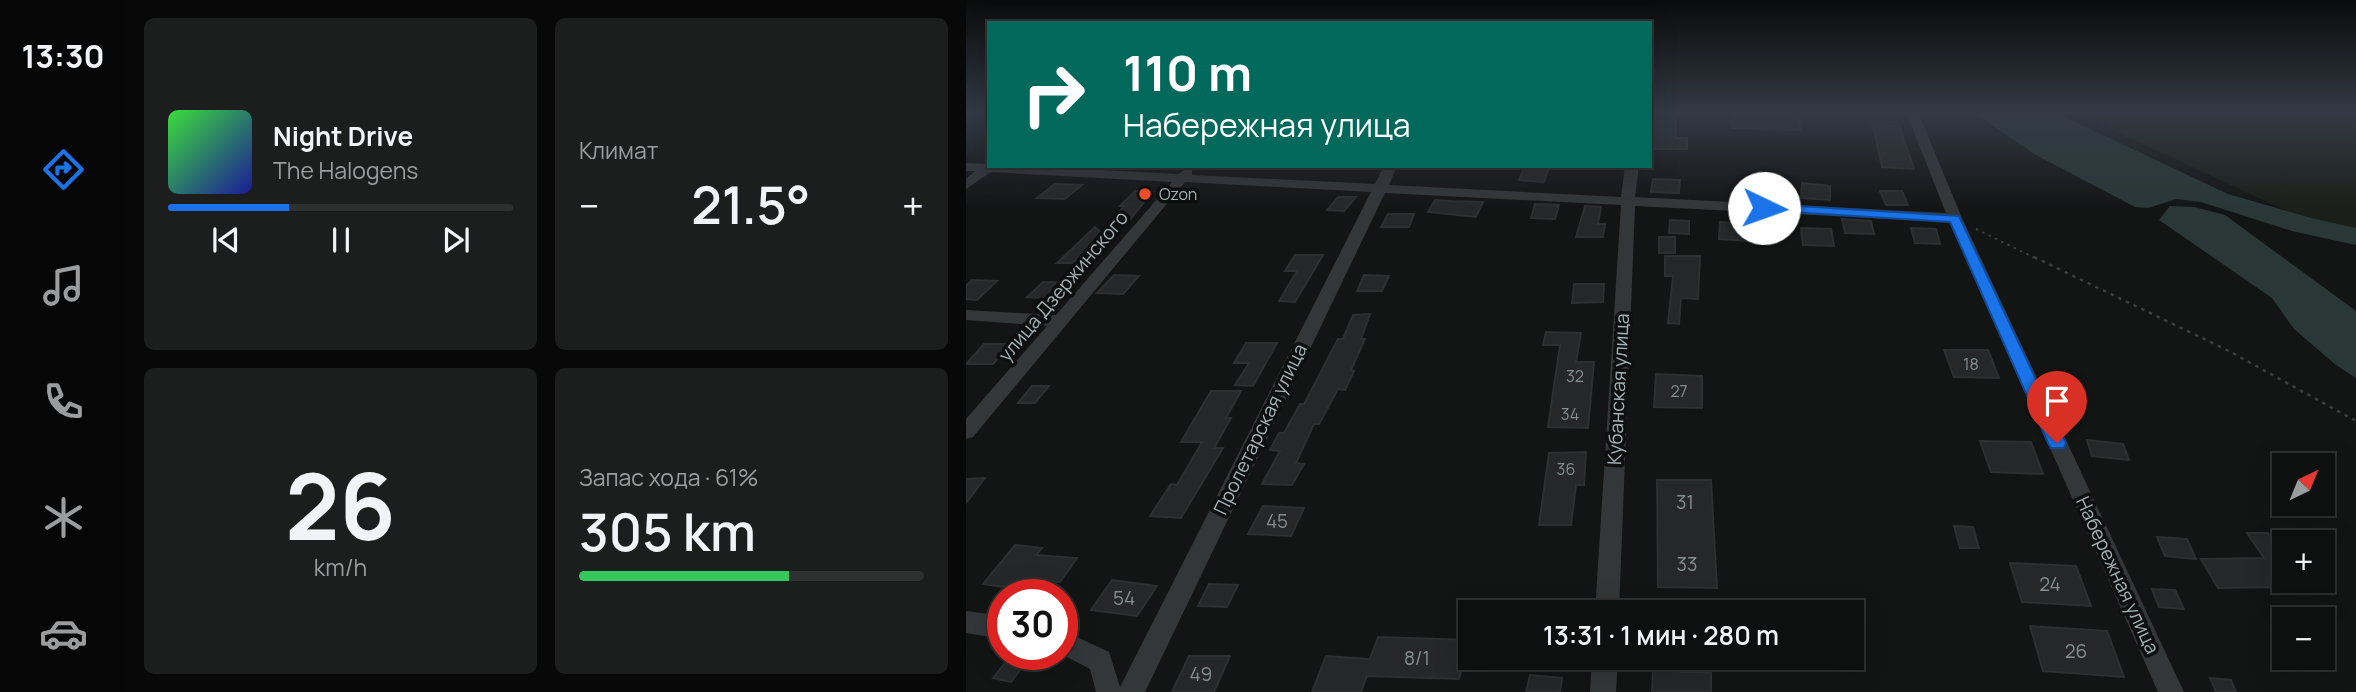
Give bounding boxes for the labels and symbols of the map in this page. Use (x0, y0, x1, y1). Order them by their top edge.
position arrow (1727, 171, 1801, 245)
place label: Ozon (1159, 183, 1197, 205)
marker: Ozon (1137, 186, 1153, 202)
street label: улица Дзержинского (992, 205, 1134, 367)
street label: Кубанская улица (1601, 313, 1635, 465)
street label: Пролетарская улица (1207, 339, 1313, 519)
house number: 18 (1963, 353, 1979, 375)
house number: 32 (1566, 365, 1584, 387)
pin (2027, 371, 2087, 443)
house number: 27 (1670, 380, 1688, 402)
house number: 34 (1561, 403, 1579, 425)
north arrow (2272, 453, 2334, 516)
house number: 36 (1557, 458, 1575, 480)
house number: 31 (1676, 489, 1694, 515)
street label: Набережная улица (2070, 492, 2166, 658)
house number: 45 (1266, 508, 1288, 534)
house number: 33 (1676, 551, 1698, 577)
house number: 24 (2039, 571, 2061, 597)
speed limit sign: 30 (987, 579, 1078, 670)
house number: 54 (1113, 585, 1135, 611)
house number: 26 (2065, 638, 2087, 664)
house number: 8/1 (1404, 645, 1430, 671)
house number: 49 (1190, 661, 1212, 687)

